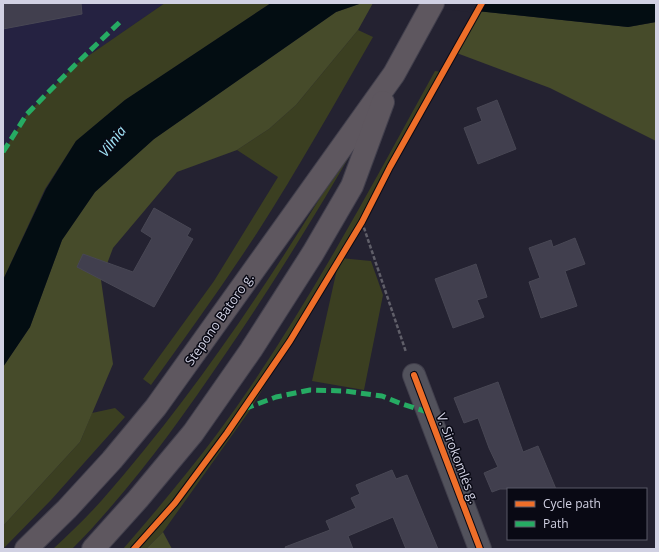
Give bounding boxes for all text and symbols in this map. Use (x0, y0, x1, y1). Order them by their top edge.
water label: Vilnia (94, 122, 130, 160)
street label: Stepono Batoro g. (180, 269, 258, 369)
street label: V. Sirokomlės g. (433, 410, 483, 506)
legend (507, 488, 647, 540)
text: Cycle path (543, 495, 601, 512)
text: Path (543, 515, 569, 532)

